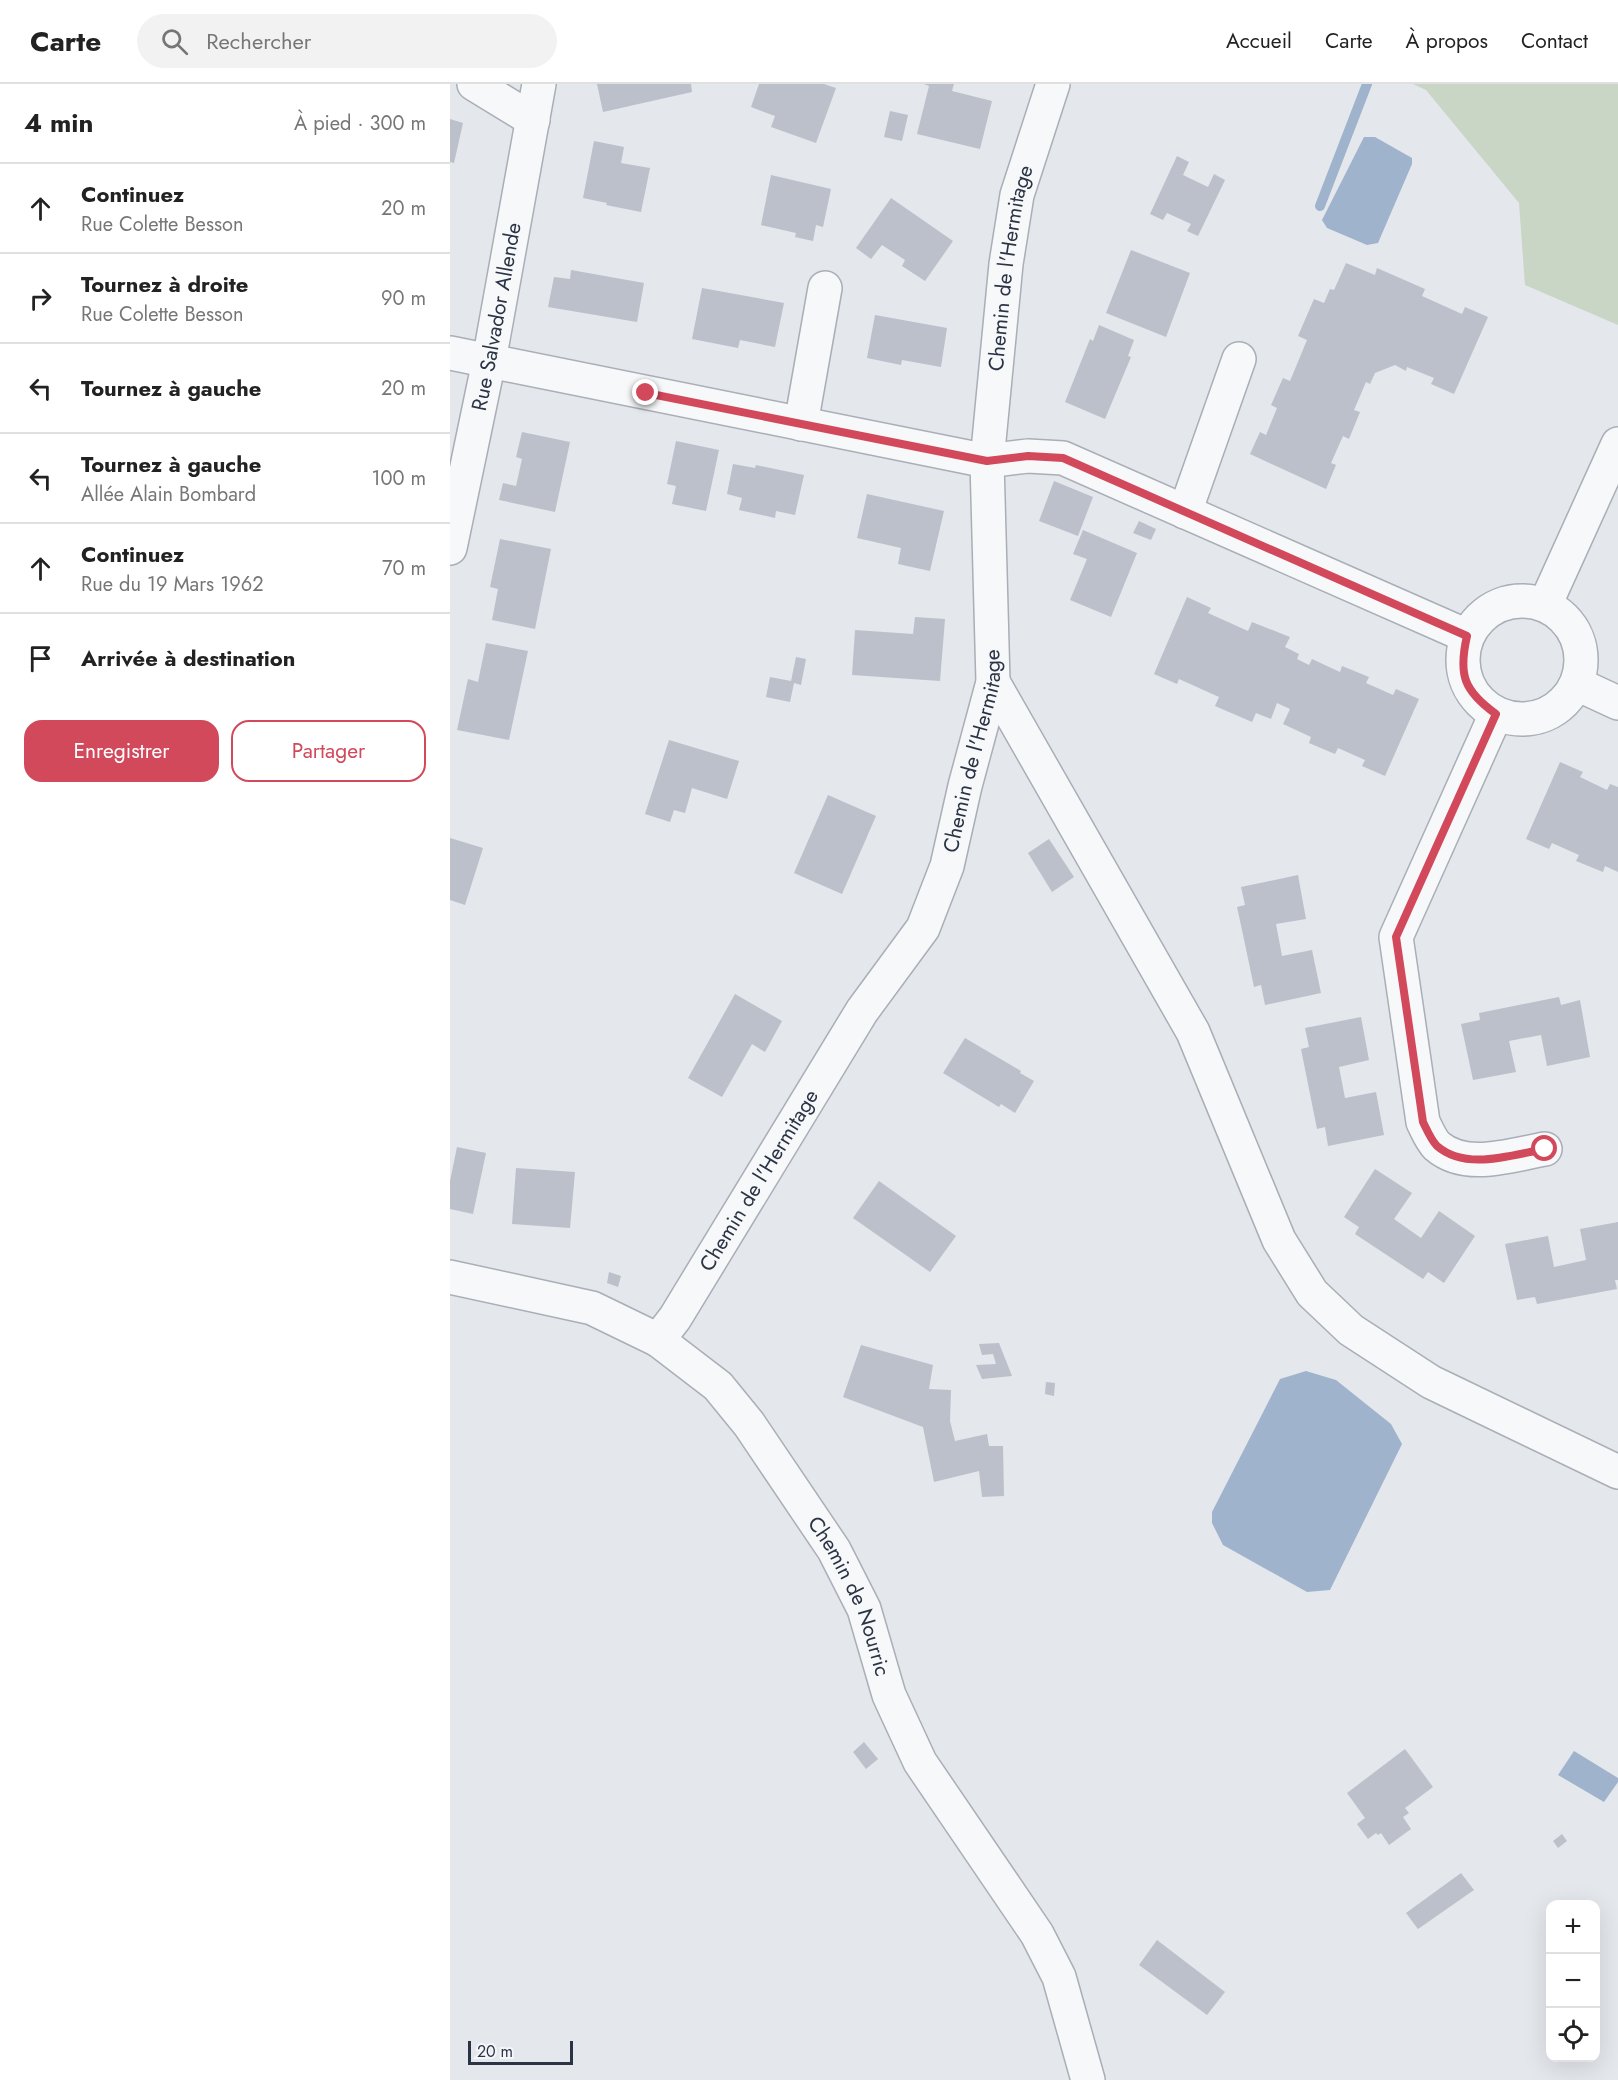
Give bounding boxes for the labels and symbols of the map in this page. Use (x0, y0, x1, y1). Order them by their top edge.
street label: Chemin de l'Hermitage (981, 161, 1041, 373)
street label: Rue Salvador Allende (464, 220, 529, 414)
route end (632, 379, 658, 405)
street label: Chemin de l'Hermitage (935, 649, 1008, 856)
street label: Chemin de l'Hermitage (692, 1083, 826, 1277)
route start (1531, 1135, 1557, 1161)
street label: Chemin de Nourric (800, 1510, 898, 1680)
scale bar (468, 2038, 573, 2066)

